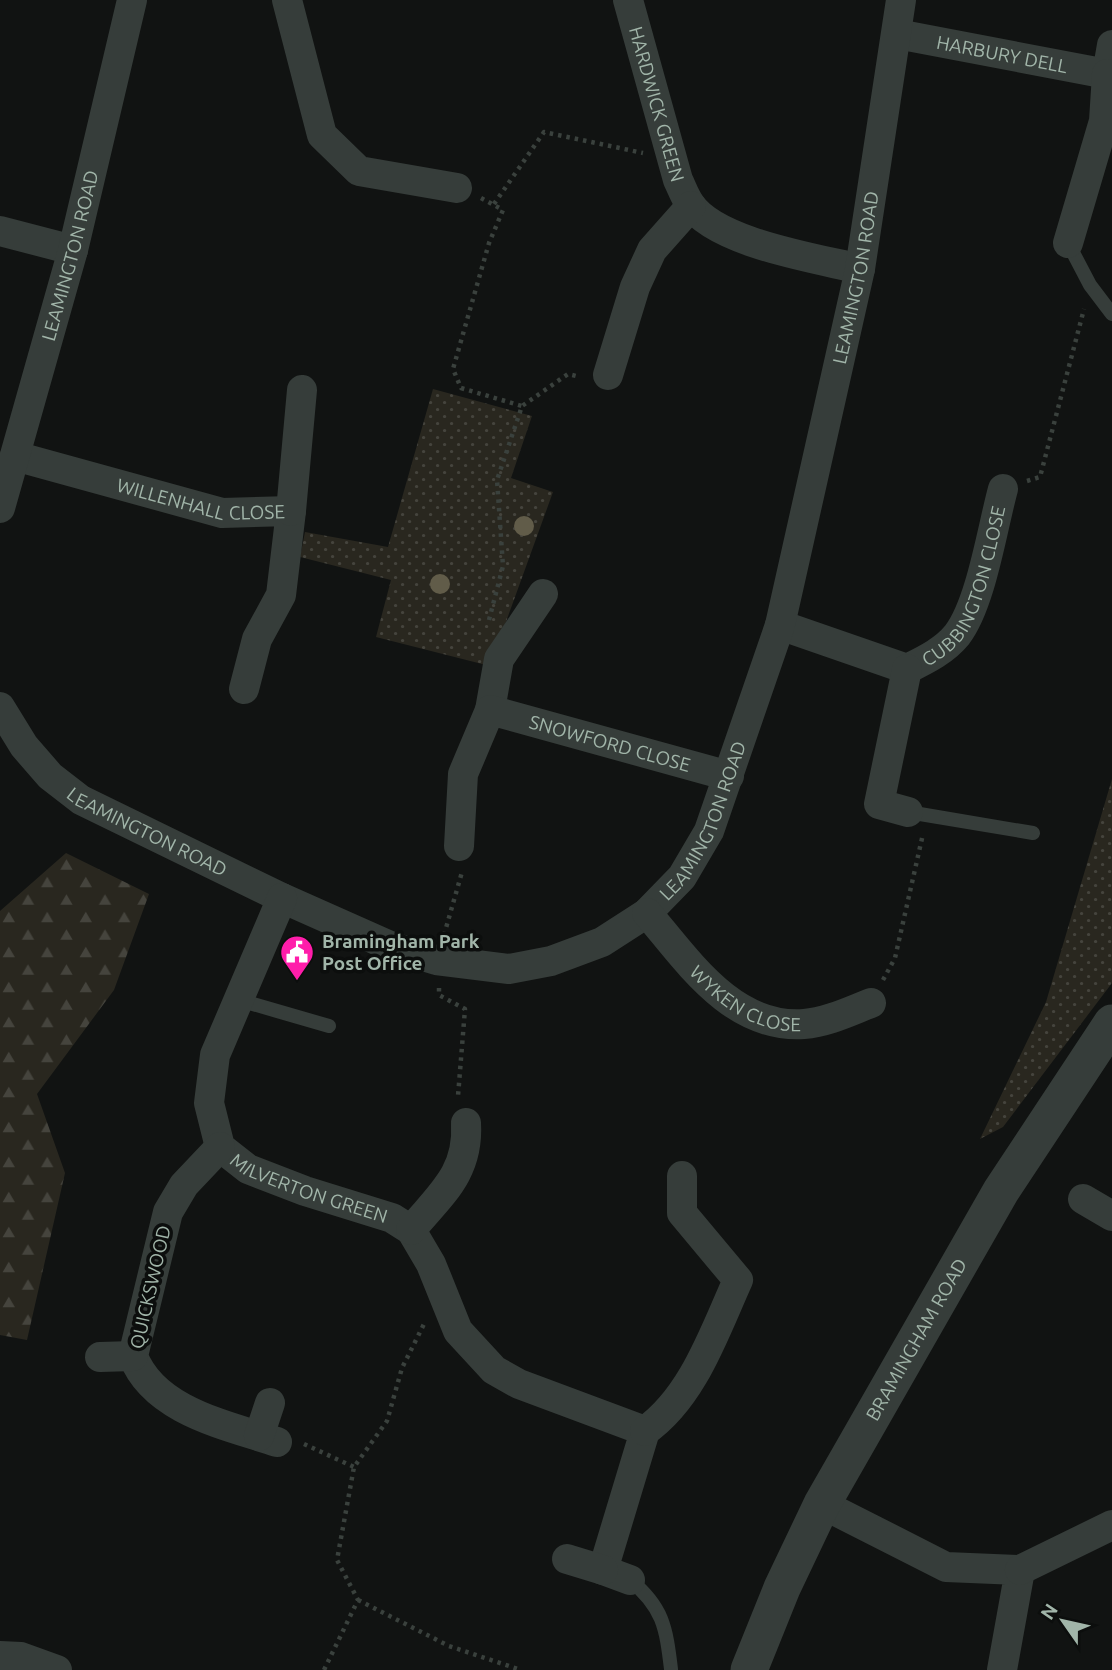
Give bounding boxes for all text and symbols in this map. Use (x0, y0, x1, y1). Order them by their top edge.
street label: HARDWICK GREEN (625, 24, 689, 184)
street label: HARBURY DELL (935, 31, 1070, 77)
street label: LEAMINGTON ROAD (37, 168, 102, 343)
street label: LEAMINGTON ROAD (828, 190, 883, 366)
street label: WILLENHALL CLOSE (115, 474, 285, 524)
street label: CUBBINGTON CLOSE (918, 504, 1009, 670)
street label: SNOWFORD CLOSE (527, 710, 693, 776)
street label: LEAMINGTON ROAD (655, 738, 750, 905)
street label: LEAMINGTON ROAD (63, 782, 231, 880)
place label: Bramingham Park Post Office (322, 930, 480, 974)
public building icon: Bramingham Park Post Office (278, 933, 316, 982)
street label: WYKEN CLOSE (686, 961, 801, 1035)
street label: MILVERTON GREEN (226, 1148, 390, 1227)
street label: QUICKSWOOD (125, 1223, 175, 1351)
street label: BRAMINGHAM ROAD (861, 1255, 971, 1424)
north arrow (1028, 1586, 1098, 1656)
text: N (1036, 1599, 1062, 1624)

